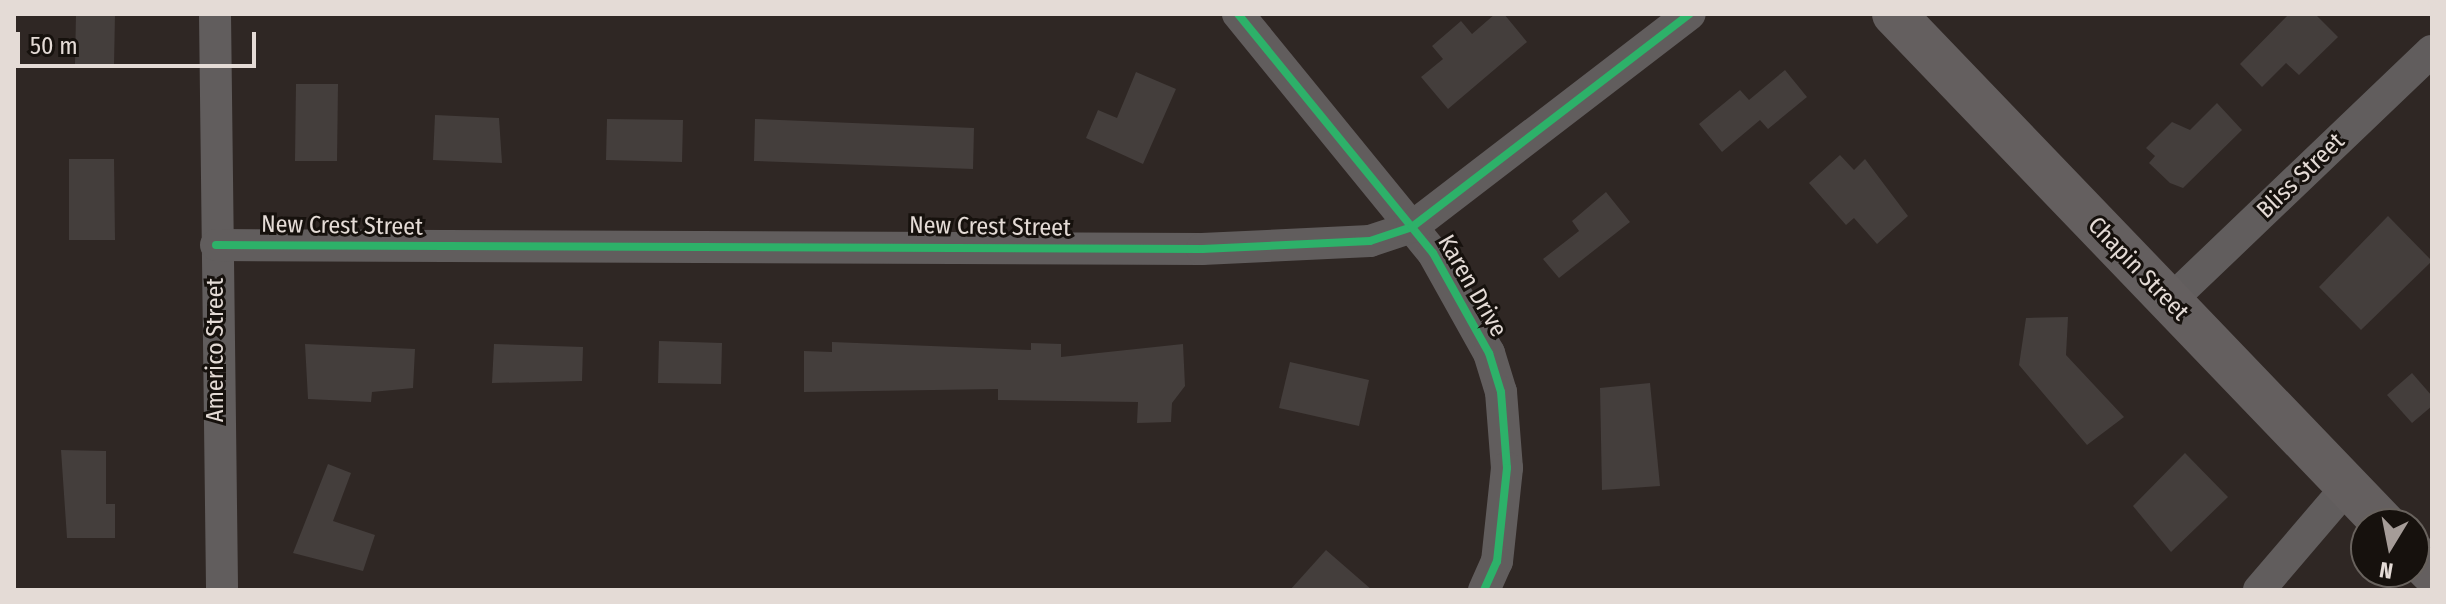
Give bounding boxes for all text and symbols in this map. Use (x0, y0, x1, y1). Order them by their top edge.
scale bar (20, 16, 260, 66)
text: 50 m (30, 32, 78, 60)
street label: Bliss Street (2251, 127, 2351, 225)
street label: New Crest Street (261, 210, 423, 242)
street label: New Crest Street (909, 211, 1071, 243)
street label: Chapin Street (2082, 211, 2194, 327)
street label: Karen Drive (1431, 230, 1513, 342)
street label: Americo Street (202, 278, 230, 422)
north arrow (2350, 508, 2430, 588)
text: N (2377, 556, 2395, 585)

